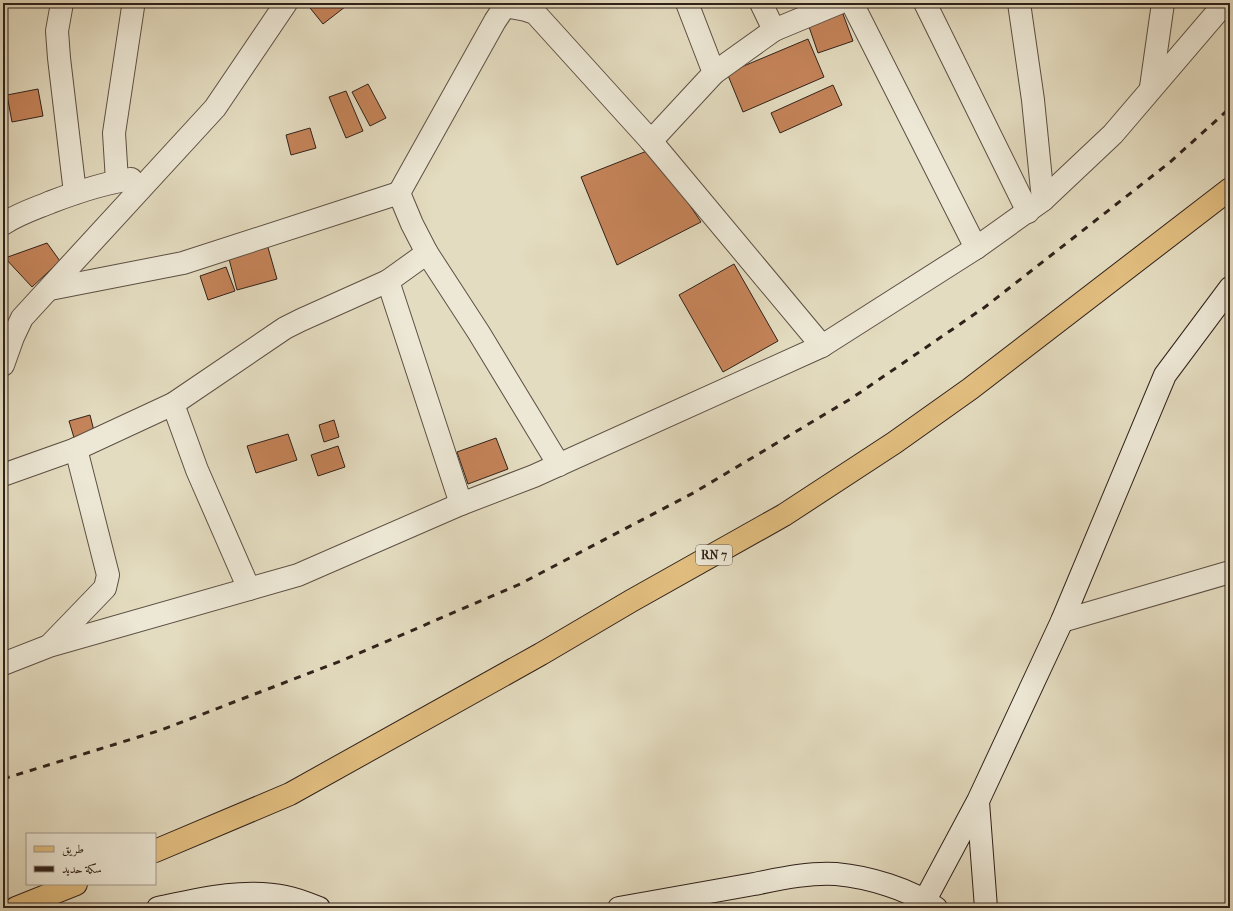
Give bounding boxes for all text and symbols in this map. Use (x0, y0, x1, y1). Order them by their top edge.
road number: RN 7 (696, 545, 732, 565)
legend (26, 833, 156, 885)
text: طريق (62, 842, 84, 857)
text: سكة حديد (62, 862, 102, 876)

